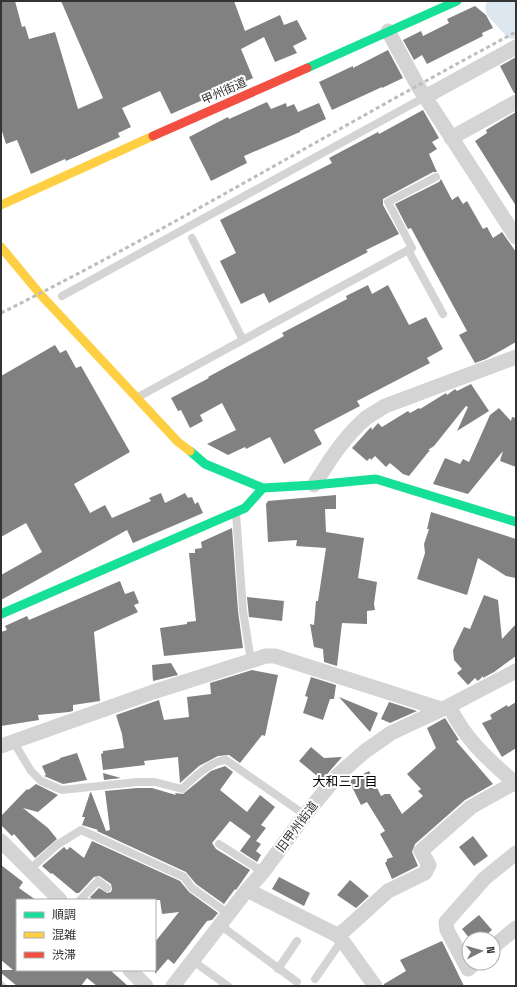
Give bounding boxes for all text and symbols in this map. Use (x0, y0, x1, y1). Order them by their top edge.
street label: 甲州街道 (199, 74, 249, 108)
district label: 大和三丁目 (312, 773, 378, 790)
street label: 旧甲州街道 (273, 798, 321, 856)
legend (16, 899, 156, 971)
text: 順調 (52, 907, 76, 923)
text: 混雑 (52, 927, 76, 943)
north arrow (461, 931, 501, 971)
text: N (484, 946, 498, 954)
text: 渋滞 (52, 947, 76, 963)

